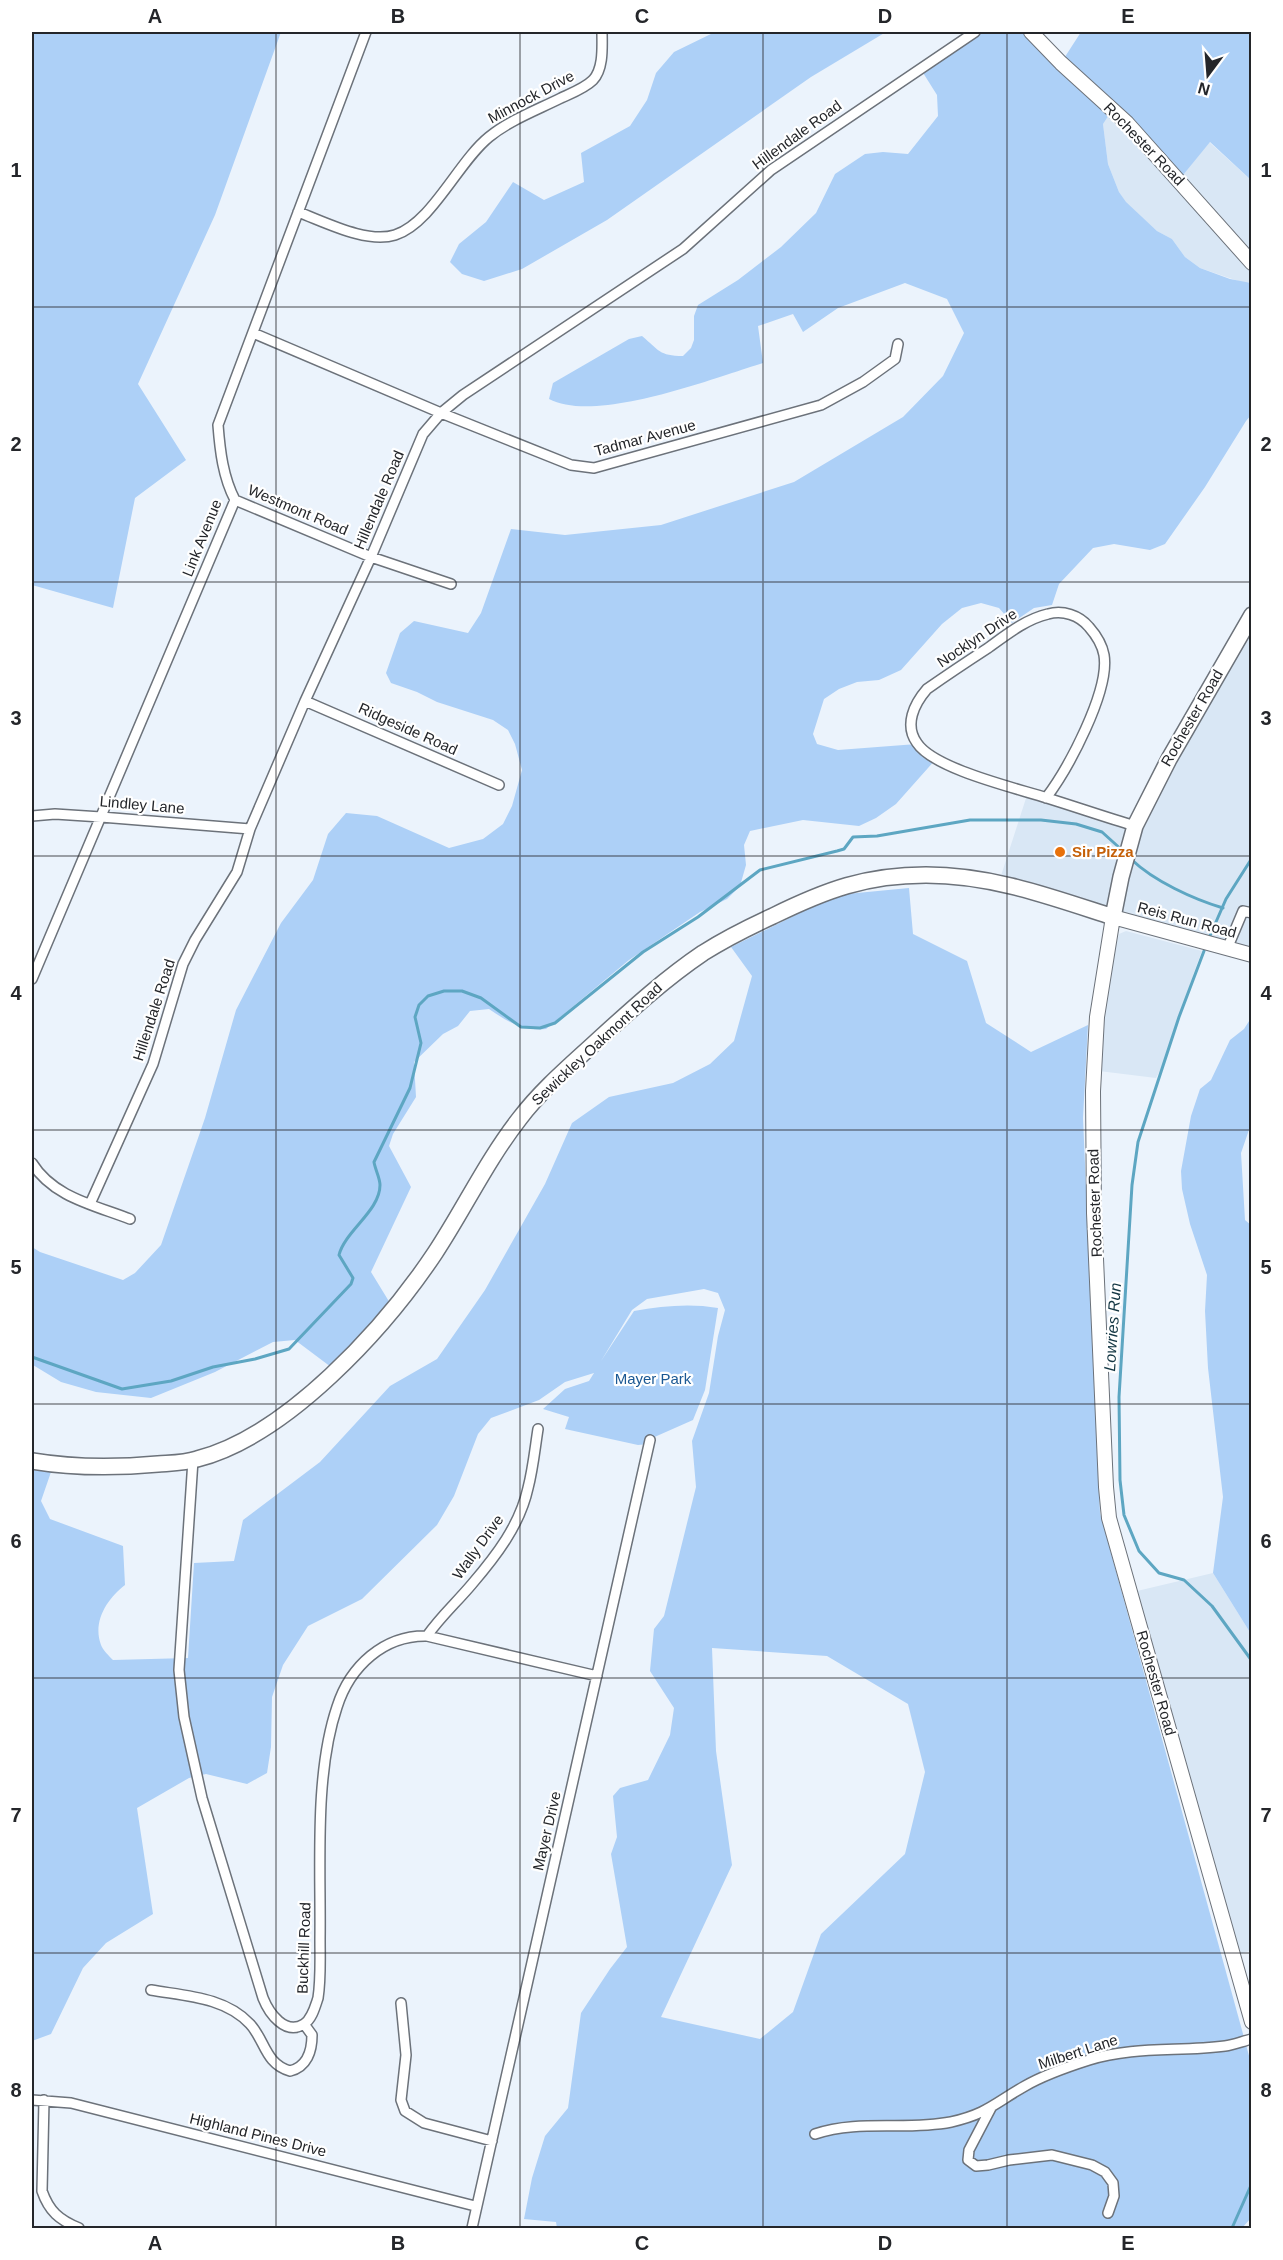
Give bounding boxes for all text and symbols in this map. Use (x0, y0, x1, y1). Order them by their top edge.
text: A (148, 5, 162, 27)
text: B (391, 5, 405, 27)
text: C (635, 5, 649, 27)
text: D (878, 5, 892, 27)
text: E (1121, 5, 1135, 27)
north arrow (1178, 45, 1238, 105)
street label: Minnock Drive (485, 67, 577, 126)
text: N (1196, 79, 1212, 99)
street label: Hillendale Road (749, 97, 845, 173)
street label: Rochester Road (1101, 99, 1188, 189)
text: 1 (10, 159, 22, 181)
text: 1 (1260, 159, 1272, 181)
street label: Tadmar Avenue (592, 416, 697, 459)
text: 2 (10, 433, 22, 455)
text: 2 (1260, 433, 1272, 455)
street label: Hillendale Road (350, 448, 407, 552)
street label: Westmont Road (245, 481, 351, 538)
street label: Link Avenue (178, 497, 225, 579)
street label: Nocklyn Drive (934, 605, 1020, 671)
street label: Rochester Road (1157, 667, 1226, 769)
street label: Ridgeside Road (356, 699, 460, 758)
text: 3 (10, 707, 22, 729)
text: 3 (1260, 707, 1272, 729)
street label: Lindley Lane (99, 792, 185, 817)
place label: Sir Pizza (1072, 843, 1134, 860)
marker: Sir Pizza (1053, 845, 1067, 859)
street label: Reis Run Road (1136, 898, 1238, 941)
street label: Hillendale Road (129, 957, 178, 1063)
street label: Sewickley Oakmont Road (528, 979, 665, 1108)
text: 4 (10, 982, 22, 1004)
text: 4 (1260, 982, 1272, 1004)
street label: Rochester Road (1084, 1149, 1105, 1257)
text: 5 (10, 1256, 22, 1278)
text: 5 (1260, 1256, 1272, 1278)
water label: Lowries Run (1101, 1282, 1124, 1372)
park label: Mayer Park (615, 1370, 692, 1387)
street label: Wally Drive (449, 1511, 507, 1582)
text: 6 (10, 1530, 22, 1552)
text: 6 (1260, 1530, 1272, 1552)
street label: Rochester Road (1133, 1628, 1180, 1737)
street label: Mayer Drive (529, 1790, 564, 1872)
text: 7 (10, 1804, 22, 1826)
text: 7 (1260, 1804, 1272, 1826)
street label: Buckhill Road (293, 1902, 314, 1994)
street label: Milbert Lane (1036, 2031, 1120, 2072)
text: 8 (10, 2079, 22, 2101)
text: 8 (1260, 2079, 1272, 2101)
street label: Highland Pines Drive (188, 2109, 328, 2160)
text: A (148, 2232, 162, 2254)
text: B (391, 2232, 405, 2254)
text: C (635, 2232, 649, 2254)
text: D (878, 2232, 892, 2254)
text: E (1121, 2232, 1135, 2254)

